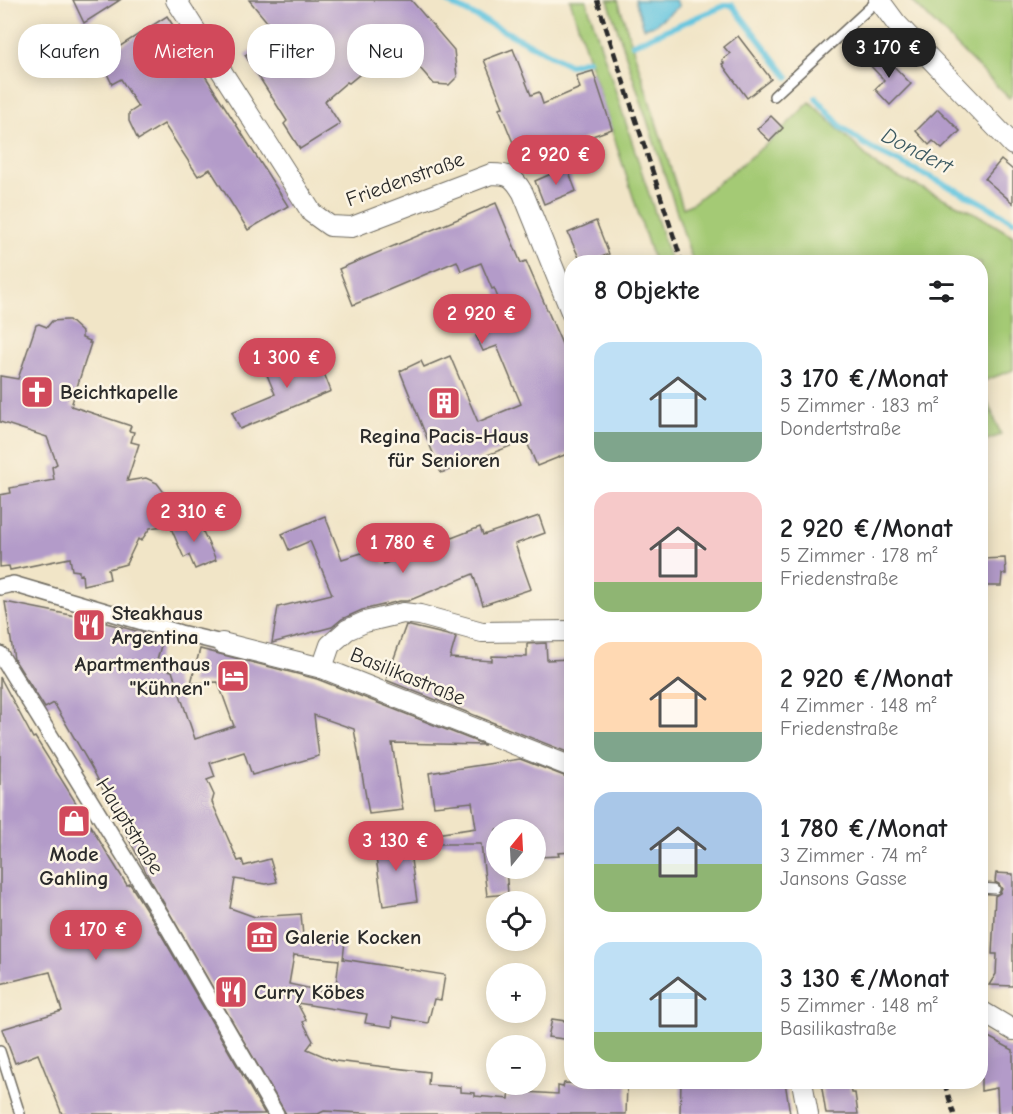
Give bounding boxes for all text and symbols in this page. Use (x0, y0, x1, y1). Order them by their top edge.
chip: Kaufen (18, 24, 121, 78)
chip: Mieten (133, 24, 235, 78)
chip: Filter (247, 24, 335, 78)
chip: Neu (347, 24, 424, 78)
pin: 3 170 € (834, 28, 944, 79)
text: 3 170 € (856, 36, 922, 59)
water label: Dondert (877, 122, 959, 181)
pin: 2 920 € (501, 135, 611, 186)
text: 2 920 € (521, 143, 591, 166)
street label: Friedenstraße (343, 147, 467, 211)
icon: filters (925, 275, 958, 308)
text: 8 Objekte (594, 276, 700, 306)
pin: 2 920 € (427, 294, 537, 345)
text: 2 920 € (447, 302, 517, 325)
pin: 1 300 € (232, 338, 342, 389)
text: 1 300 € (253, 346, 321, 369)
text: 3 170 €/Monat (780, 364, 948, 394)
icon: home (642, 366, 714, 438)
church icon: Beichtkapelle (19, 374, 55, 410)
place label: Beichtkapelle (60, 380, 178, 404)
building icon: Regina Pacis-Haus für Senioren (426, 385, 462, 421)
text: 5 Zimmer · 183 m² (780, 394, 938, 417)
text: Dondertstraße (780, 417, 901, 440)
place label: Regina Pacis-Haus für Senioren (360, 424, 529, 472)
pin: 2 310 € (139, 492, 249, 543)
text: 2 310 € (160, 500, 228, 523)
text: 2 920 €/Monat (780, 514, 952, 544)
icon: home (642, 516, 714, 588)
pin: 1 780 € (348, 523, 458, 574)
text: 1 780 € (370, 531, 436, 554)
text: 5 Zimmer · 178 m² (780, 544, 937, 567)
text: Friedenstraße (780, 567, 898, 590)
place label: Steakhaus Argentina (112, 601, 203, 649)
restaurant icon: Steakhaus Argentina (71, 607, 107, 643)
street label: Basilikastraße (347, 642, 469, 710)
place label: Apartmenthaus "Kühnen" (75, 652, 210, 700)
hotel icon: Apartmenthaus "Kühnen" (215, 658, 251, 694)
text: 2 920 €/Monat (780, 664, 952, 694)
icon: home (642, 666, 714, 738)
text: 4 Zimmer · 148 m² (780, 694, 937, 717)
text: Friedenstraße (780, 717, 898, 740)
street label: Hauptstraße (91, 774, 169, 878)
shop icon: Mode Gahling (56, 803, 92, 839)
text: 1 780 €/Monat (780, 814, 947, 844)
icon: home (642, 816, 714, 888)
north arrow (486, 819, 546, 879)
map controls (486, 819, 546, 1095)
pin: 3 130 € (341, 821, 451, 872)
text: 3 130 € (362, 829, 430, 852)
place label: Mode Gahling (39, 842, 109, 890)
text: 3 Zimmer · 74 m² (780, 844, 927, 867)
text: Jansons Gasse (780, 867, 907, 890)
button: locate (486, 891, 546, 951)
pin: 1 170 € (41, 910, 151, 961)
text: 1 170 € (64, 918, 128, 941)
museum icon: Galerie Kocken (244, 919, 280, 955)
place label: Galerie Kocken (285, 925, 421, 949)
button: + (486, 963, 546, 1023)
text: 3 130 €/Monat (780, 964, 949, 994)
icon: home (642, 966, 714, 1038)
restaurant icon: Curry Köbes (213, 974, 249, 1010)
place label: Curry Köbes (254, 980, 365, 1004)
text: 5 Zimmer · 148 m² (780, 994, 938, 1017)
text: Basilikastraße (780, 1017, 897, 1040)
button: − (486, 1035, 546, 1095)

